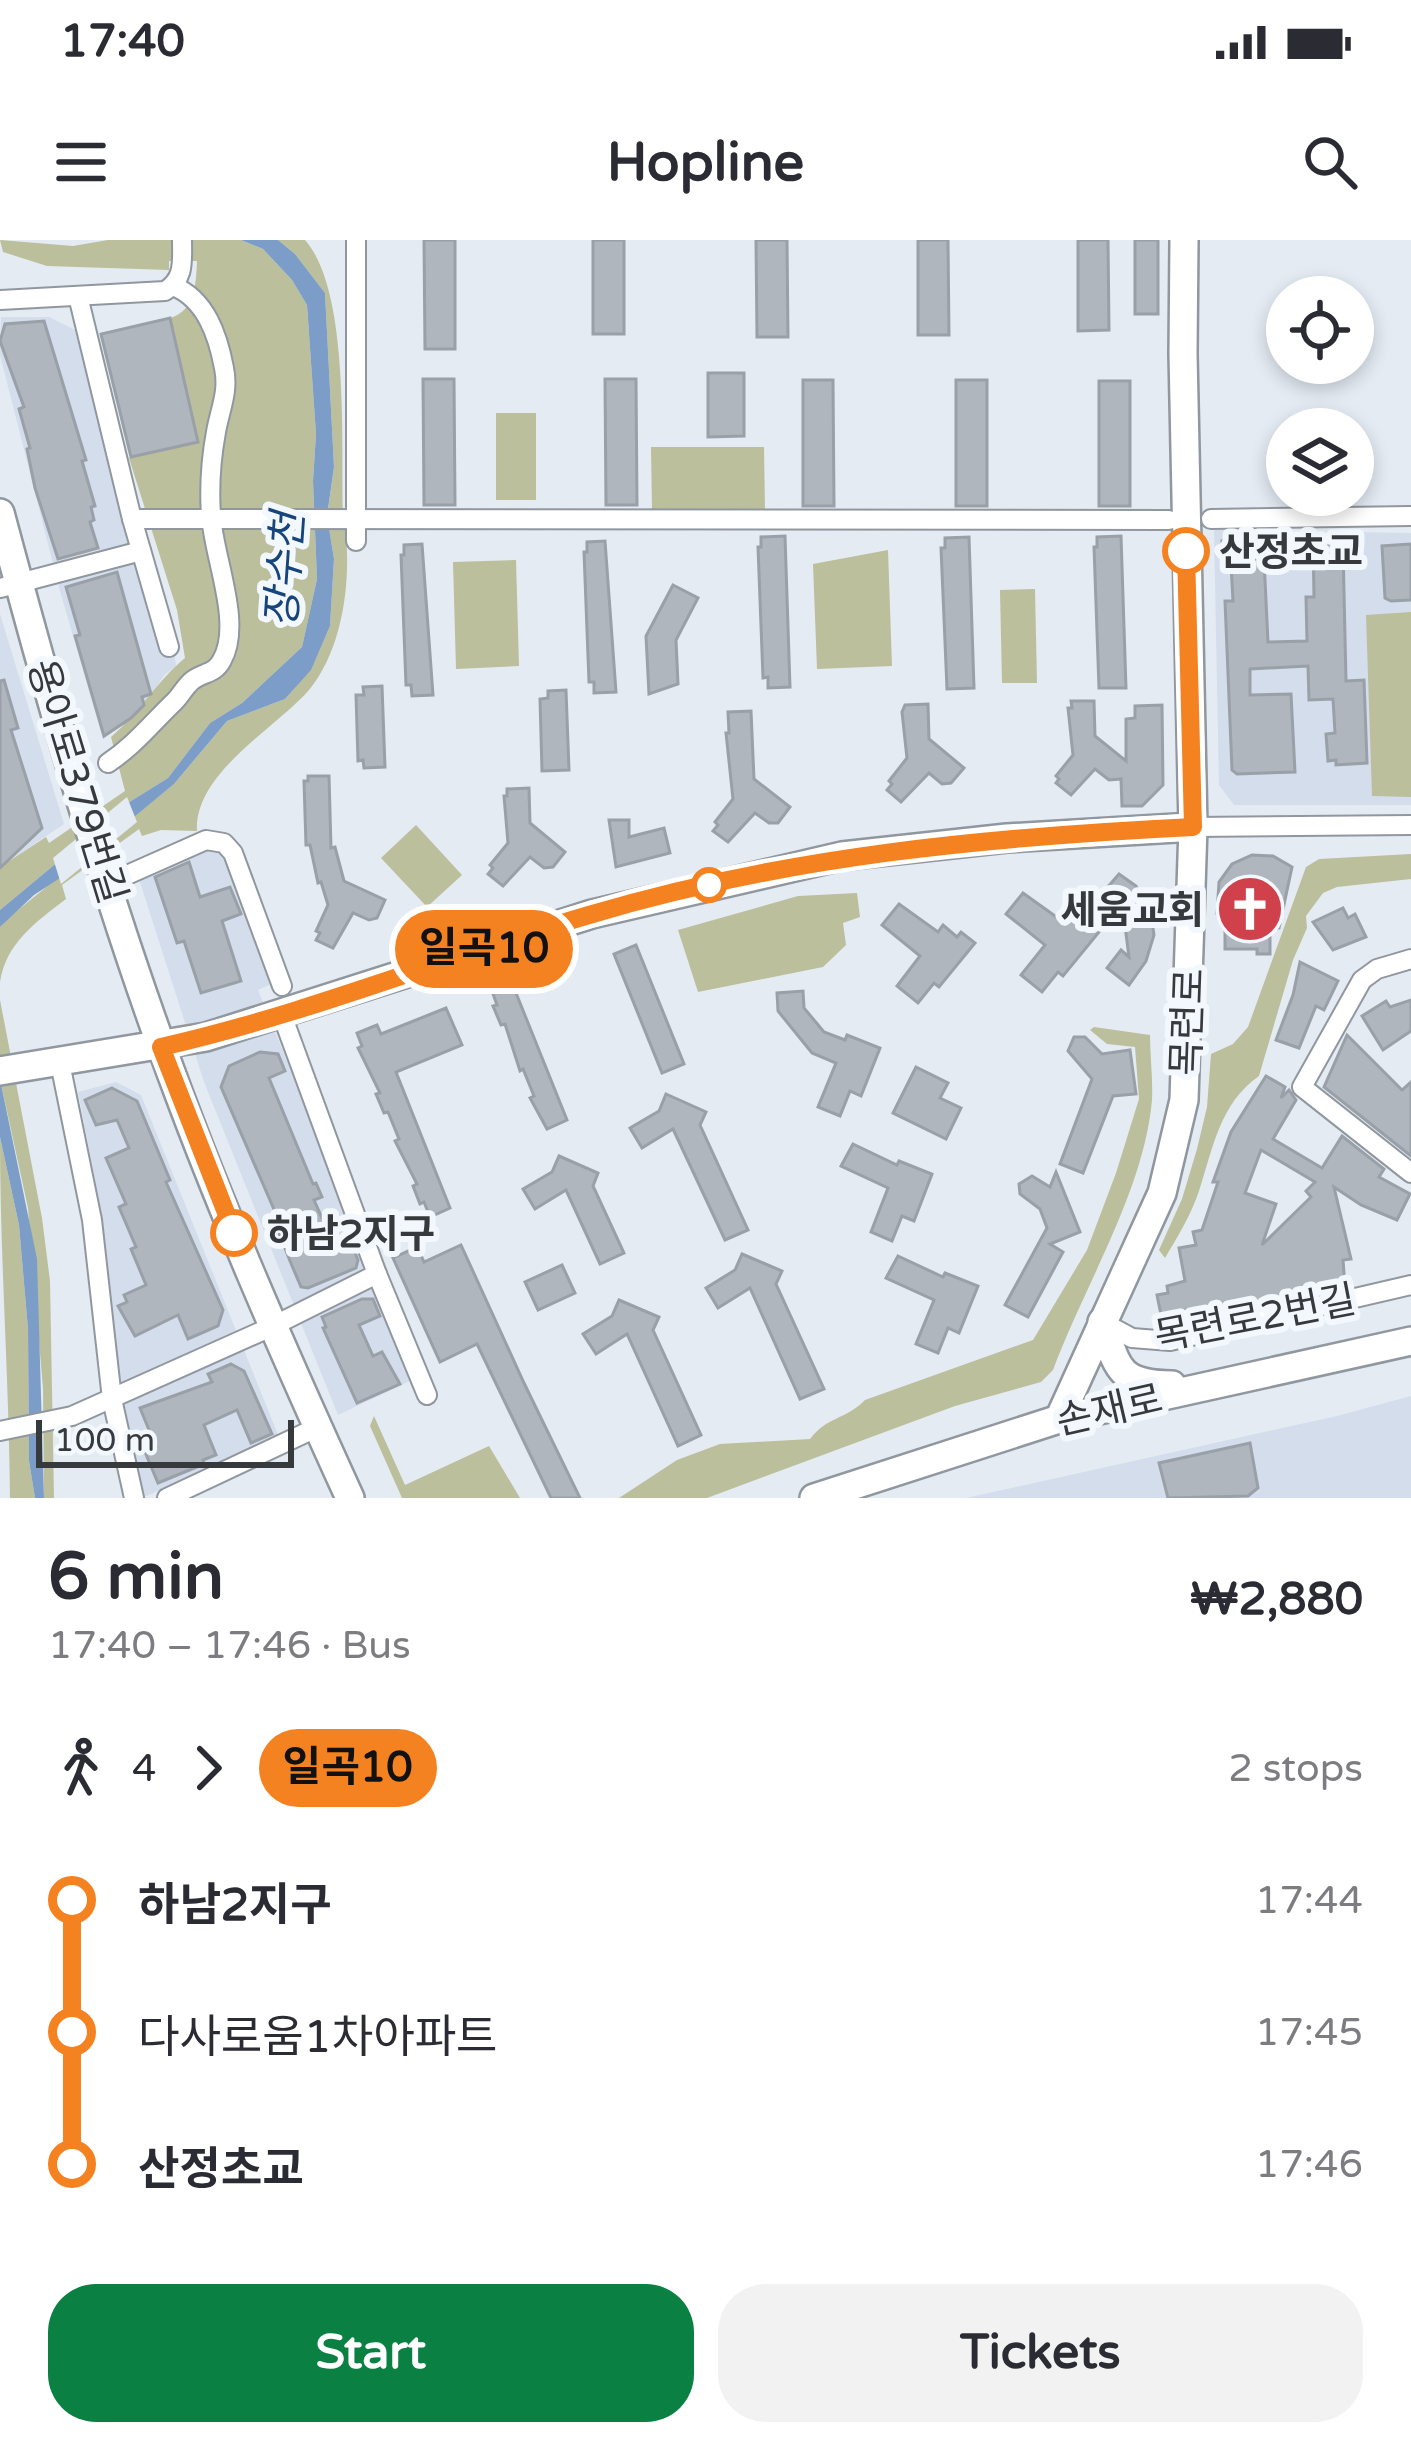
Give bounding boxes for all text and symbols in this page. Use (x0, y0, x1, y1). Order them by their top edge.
text: 17:40 (60, 15, 185, 69)
icon: menu (48, 129, 114, 195)
icon: search (1297, 129, 1363, 195)
text: Hopline (607, 130, 804, 195)
map controls (1266, 276, 1374, 516)
button: locate (1266, 276, 1374, 384)
button: layers (1266, 408, 1374, 516)
water label: 장수천 (256, 506, 315, 630)
marker: 산정초교 (1164, 529, 1208, 573)
place label: 산정초교 (1219, 529, 1363, 576)
street label: 용아로379번길 (17, 654, 136, 909)
unlabelled marker (693, 869, 725, 901)
church icon: 세움교회 (1215, 874, 1285, 944)
place label: 세움교회 (1060, 887, 1204, 934)
line badge: 일곡10 (400, 910, 568, 988)
text: 일곡10 (419, 923, 549, 974)
street label: 목련로 (1163, 967, 1214, 1077)
marker: 하남2지구 (212, 1211, 256, 1255)
place label: 하남2지구 (267, 1211, 435, 1258)
street label: 목련로2번길 (1151, 1276, 1360, 1361)
street label: 손재로 (1052, 1375, 1167, 1445)
scale bar (36, 1414, 294, 1467)
text: 100 m (54, 1421, 155, 1460)
text: 6 min (48, 1537, 224, 1617)
text: ₩2,880 (1190, 1573, 1363, 1627)
text: 17:40 – 17:46 · Bus (48, 1622, 411, 1669)
icon: walk (48, 1735, 114, 1801)
icon: forward (175, 1735, 241, 1801)
text: 일곡10 (283, 1742, 413, 1793)
text: 4 (132, 1745, 157, 1792)
text: 2 stops (1228, 1745, 1363, 1792)
text: 17:44 (1255, 1877, 1363, 1924)
text: 하남2지구 (138, 1879, 332, 1933)
text: 17:45 (1255, 2009, 1363, 2056)
text: 다사로움1차아파트 (138, 2011, 497, 2065)
text: 17:46 (1255, 2141, 1363, 2188)
text: 산정초교 (138, 2143, 304, 2197)
button: Start (48, 2284, 694, 2422)
button: Tickets (718, 2284, 1363, 2422)

